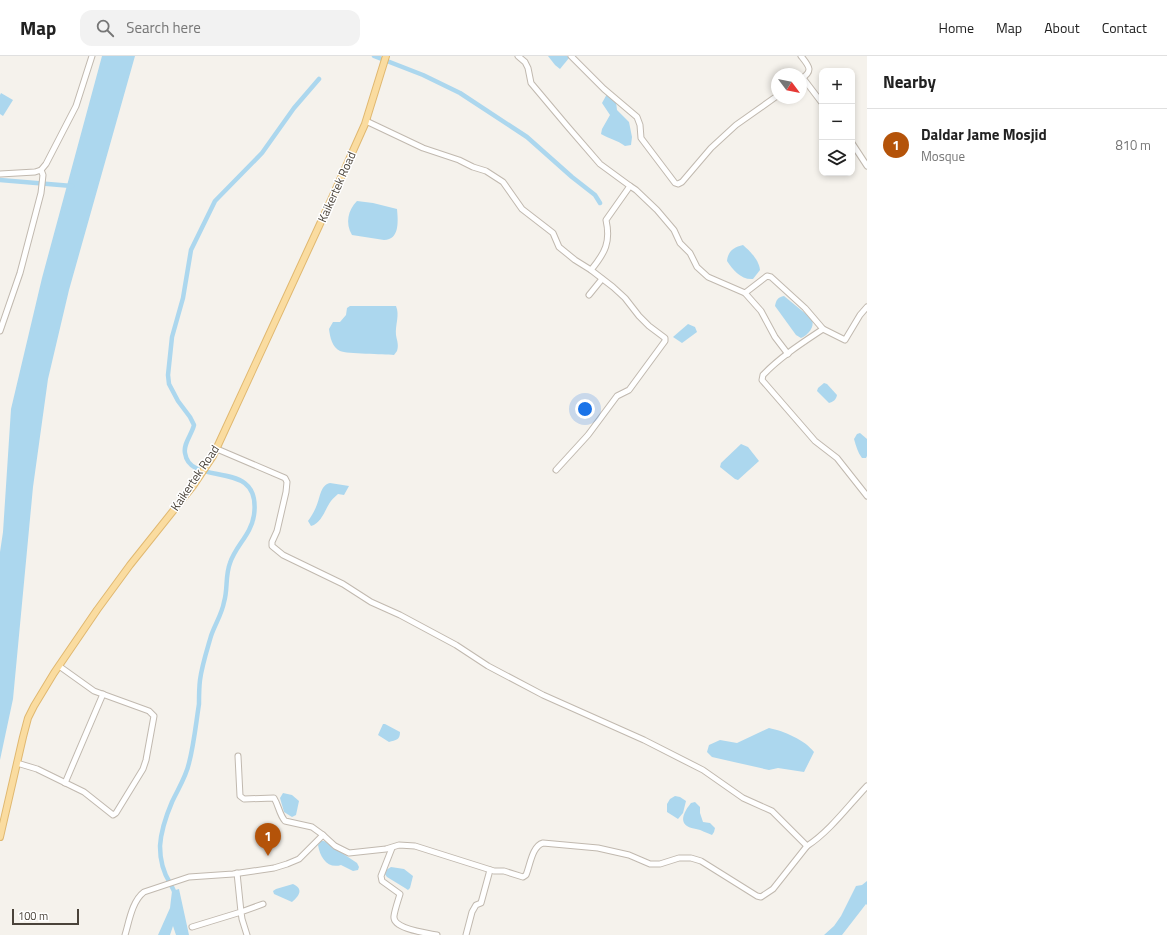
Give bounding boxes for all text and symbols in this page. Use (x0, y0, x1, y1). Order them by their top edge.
search box (80, 10, 360, 46)
text: Map (20, 13, 56, 42)
text: Search here (126, 16, 201, 39)
icon: search (94, 17, 116, 39)
text: Home (939, 17, 974, 38)
text: Map (996, 17, 1022, 38)
text: About (1044, 17, 1080, 38)
text: Contact (1102, 17, 1147, 38)
north arrow (771, 68, 807, 104)
map controls (819, 68, 855, 176)
button: + (819, 68, 855, 104)
text: Nearby (883, 69, 936, 95)
button: − (819, 104, 855, 140)
text: Daldar Jame Mosjid (921, 123, 1047, 146)
text: 1 (892, 135, 900, 155)
text: 810 m (1115, 135, 1151, 155)
button: layers (819, 140, 855, 176)
text: Mosque (921, 146, 965, 166)
street label: Kaikertek Road (312, 148, 361, 225)
your location (575, 399, 595, 419)
street label: Kaikertek Road (165, 441, 224, 515)
pin: 1 (255, 823, 281, 856)
scale bar (12, 907, 79, 926)
text: 100 m (18, 908, 48, 924)

